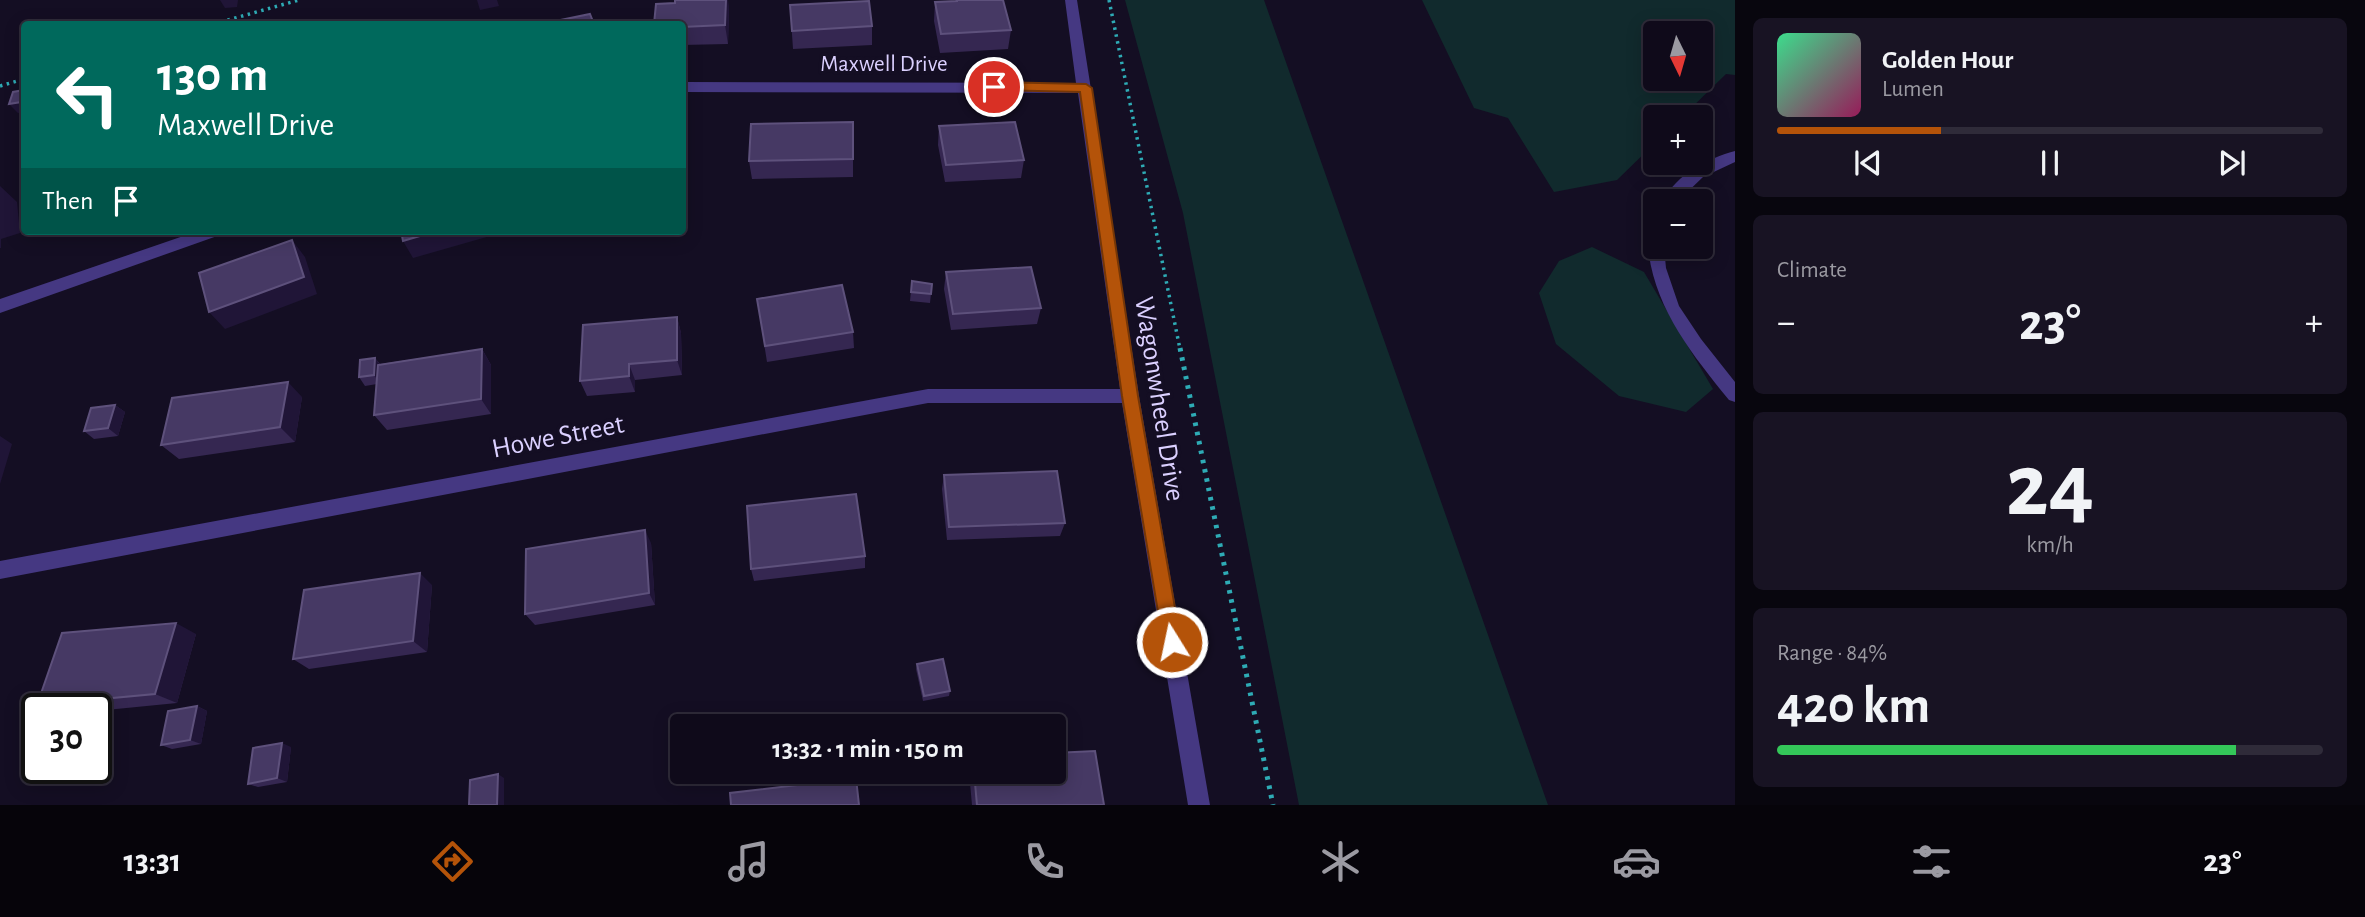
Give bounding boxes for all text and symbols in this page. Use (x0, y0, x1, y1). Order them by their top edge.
north arrow (1643, 21, 1713, 91)
map controls (1643, 21, 1713, 259)
text: Golden Hour (1882, 47, 2013, 73)
icon: left (42, 49, 133, 140)
text: 130 m (157, 51, 268, 100)
street label: Maxwell Drive (820, 53, 948, 76)
pin (964, 57, 1024, 117)
icon: arrive (975, 68, 1013, 106)
text: Lumen (1882, 78, 1944, 101)
button: + (1643, 105, 1713, 175)
text: Maxwell Drive (157, 109, 334, 141)
icon: previous (1849, 144, 1887, 182)
icon: pause (2031, 144, 2069, 182)
icon: next (2213, 144, 2251, 182)
icon: arrive (107, 182, 145, 220)
text: Then (42, 188, 93, 214)
button: − (1643, 189, 1713, 259)
text: Climate (1777, 259, 1847, 282)
street label: Wagonwheel Drive (1129, 295, 1189, 503)
text: 23° (2019, 297, 2081, 349)
text: − (1777, 304, 1795, 342)
text: + (2305, 304, 2323, 342)
street label: Howe Street (490, 410, 626, 464)
text: 24 (2006, 441, 2094, 532)
text: km/h (2026, 534, 2074, 557)
position arrow (1135, 605, 1209, 679)
text: Range · 84% (1777, 642, 1887, 665)
text: 420 km (1777, 680, 1930, 732)
speed limit sign: 30 (21, 693, 112, 784)
text: 13:32 · 1 min · 150 m (772, 736, 964, 762)
icon: directions (428, 837, 477, 886)
icon: music (724, 837, 773, 886)
icon: phone (1020, 837, 1069, 886)
icon: climate (1316, 837, 1365, 886)
icon: car (1612, 837, 1661, 886)
icon: filters (1907, 837, 1956, 886)
text: 13:31 (123, 845, 181, 877)
text: 23° (2203, 845, 2242, 877)

